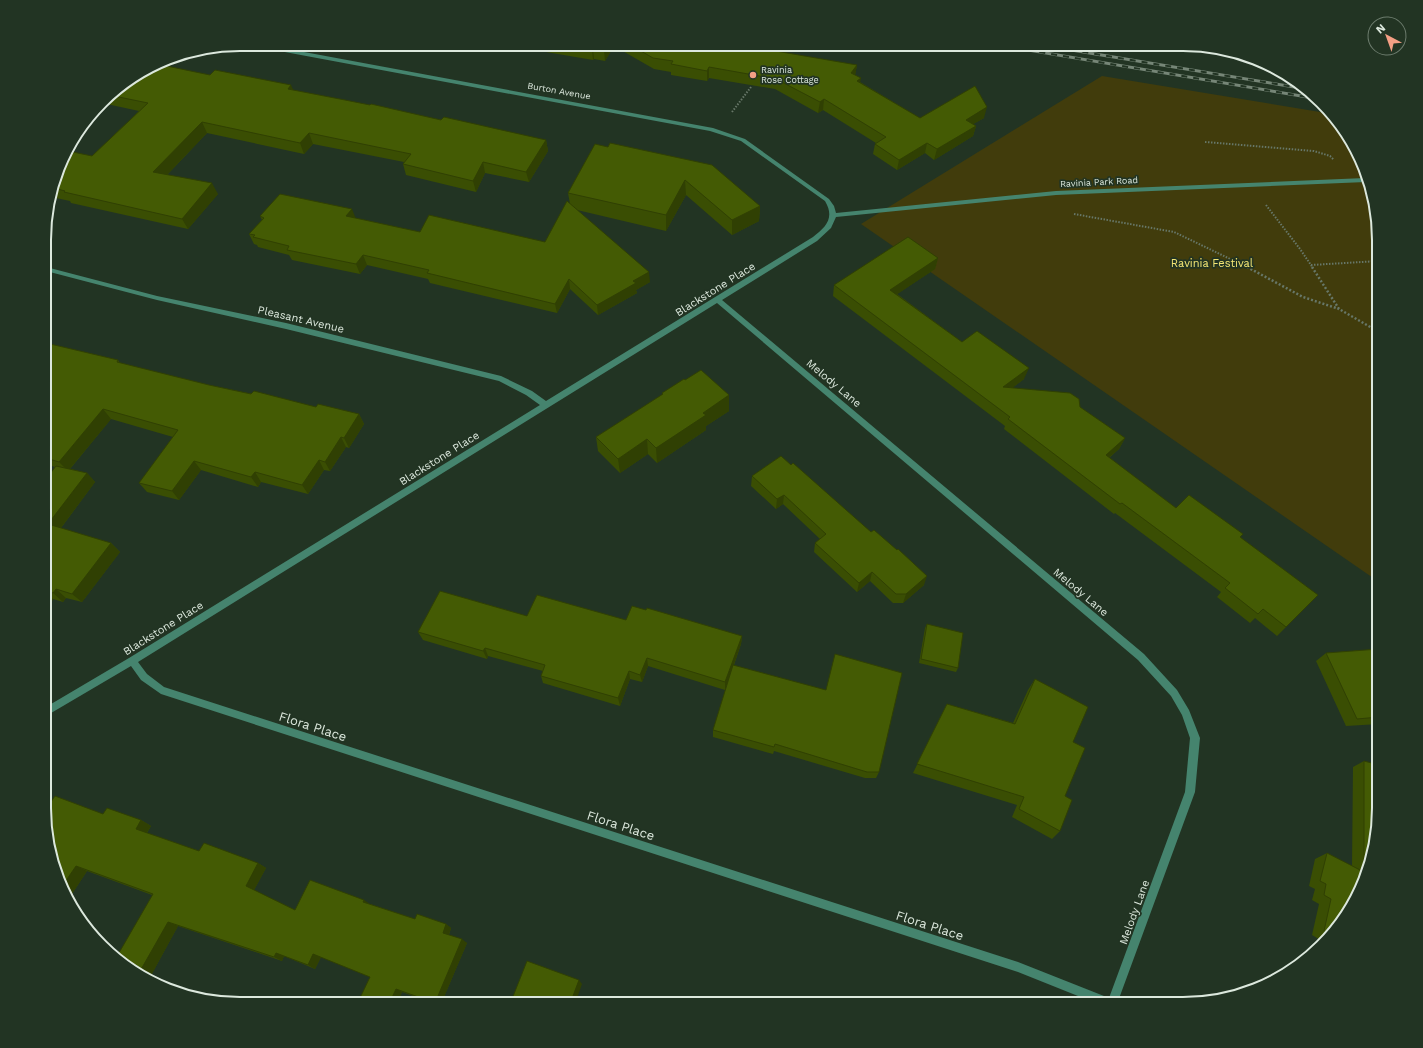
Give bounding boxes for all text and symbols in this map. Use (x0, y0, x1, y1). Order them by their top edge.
north arrow (1367, 16, 1407, 56)
text: N (1373, 21, 1388, 36)
place label: Ravinia Rose Cottage (761, 65, 819, 85)
marker: Ravinia Rose Cottage (748, 70, 758, 80)
street label: Burton Avenue (527, 81, 591, 101)
street label: Ravinia Park Road (1060, 175, 1138, 189)
park label: Ravinia Festival (1171, 257, 1254, 270)
street label: Blackstone Place (673, 260, 758, 319)
street label: Pleasant Avenue (256, 303, 345, 336)
street label: Melody Lane (804, 357, 864, 410)
street label: Blackstone Place (397, 429, 482, 488)
street label: Melody Lane (1051, 566, 1111, 619)
street label: Blackstone Place (121, 599, 206, 658)
street label: Flora Place (277, 708, 349, 744)
street label: Flora Place (585, 807, 657, 843)
street label: Melody Lane (1117, 878, 1152, 946)
street label: Flora Place (894, 907, 966, 943)

